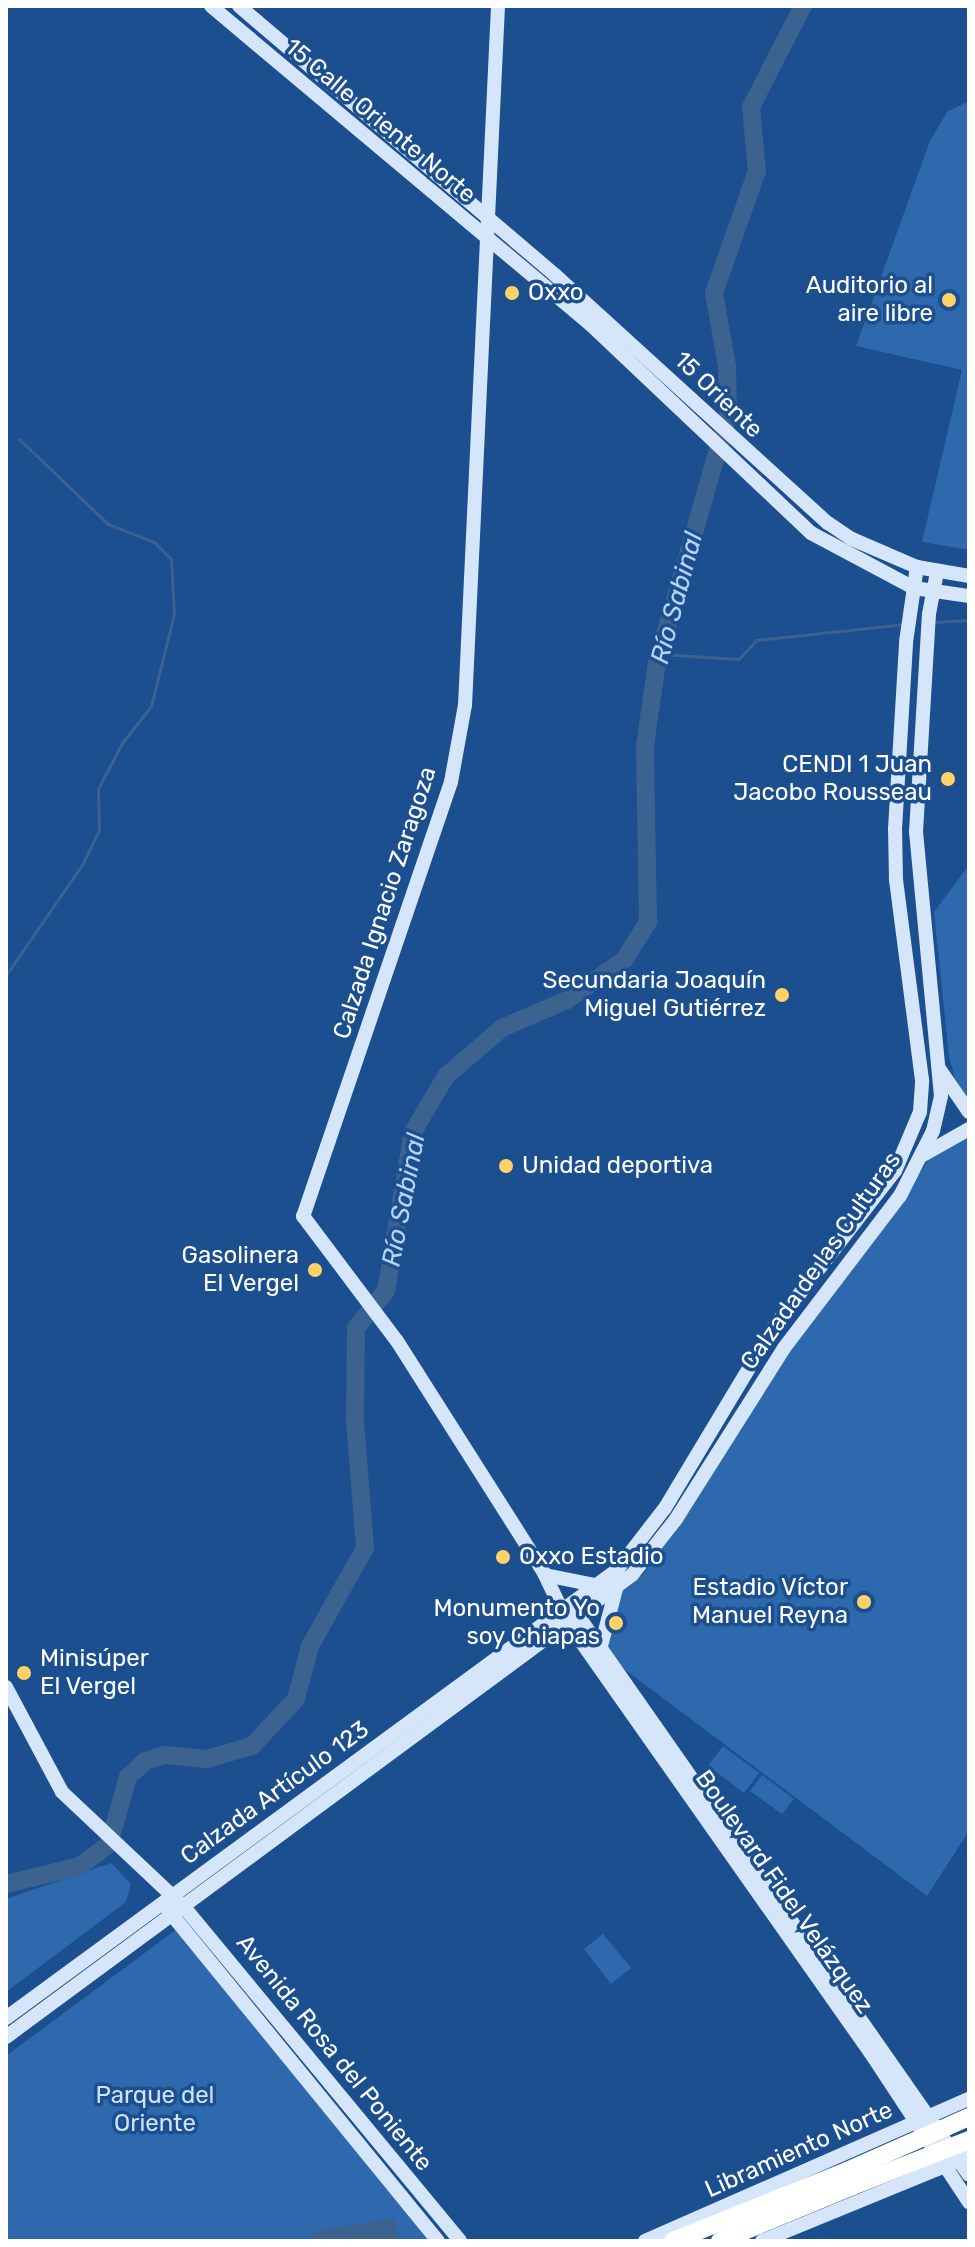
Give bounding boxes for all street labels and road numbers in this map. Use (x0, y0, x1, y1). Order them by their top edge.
street label: 15 Calle Oriente Norte (279, 33, 481, 209)
street label: 15 Oriente (668, 346, 768, 444)
street label: Calzada Ignacio Zaragoza (327, 763, 443, 1043)
street label: Calzada de las Culturas (735, 1147, 907, 1375)
street label: Calzada Artículo 123 (175, 1715, 375, 1871)
street label: Boulevard Fidel Velázquez (689, 1765, 879, 2019)
street label: Avenida Rosa del Poniente (230, 1929, 438, 2177)
street label: Libramiento Norte (701, 2096, 897, 2204)

